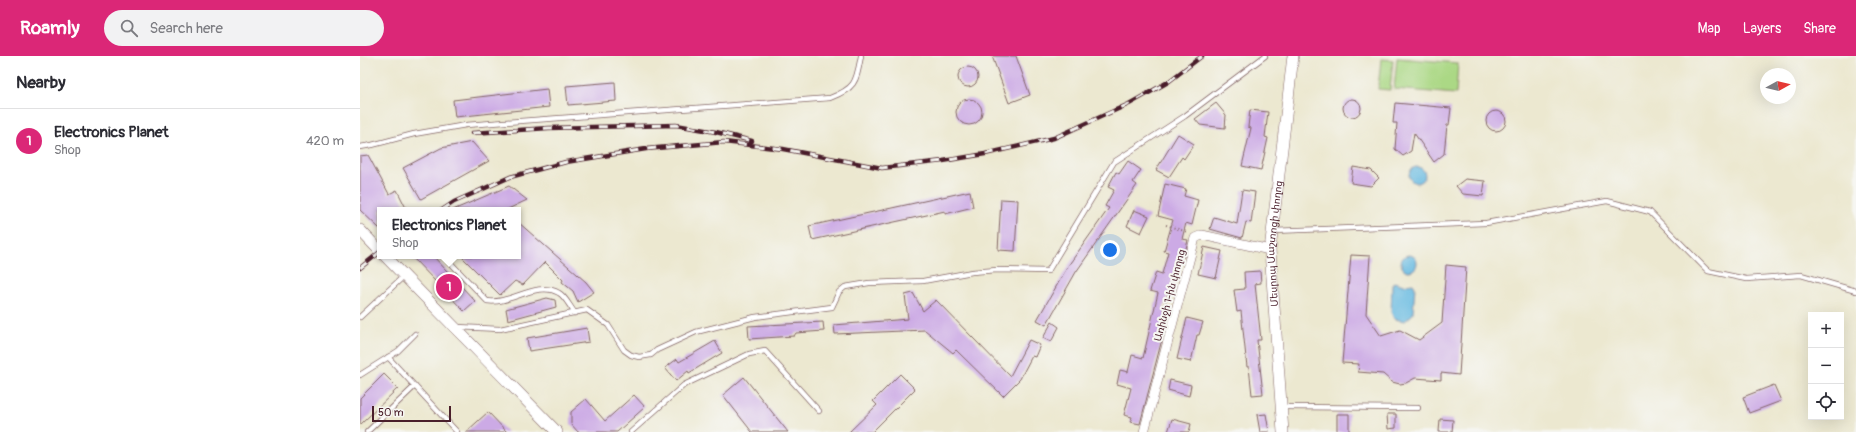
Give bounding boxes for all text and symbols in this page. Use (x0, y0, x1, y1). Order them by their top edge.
search box (104, 10, 384, 46)
text: Roamly (20, 16, 80, 40)
icon: search (118, 17, 140, 39)
text: Search here (150, 19, 223, 38)
text: Map (1698, 20, 1721, 37)
text: Layers (1743, 20, 1781, 37)
text: Share (1803, 20, 1836, 37)
north arrow (1760, 68, 1796, 104)
text: Nearby (16, 72, 65, 93)
text: Electronics Planet (54, 123, 168, 142)
text: 1 (26, 133, 32, 149)
text: 420 m (306, 133, 344, 149)
text: Shop (54, 142, 81, 158)
street label: Մեսրոպ Մաշտոցի փողոց (1265, 180, 1285, 307)
popup (377, 207, 521, 259)
text: Electronics Planet (392, 216, 506, 235)
text: Shop (392, 235, 419, 251)
your location (1100, 240, 1120, 260)
street label: Առինջի 1-ին փողոց (1152, 248, 1188, 343)
pin: 1 (436, 272, 462, 302)
map controls (1808, 312, 1844, 420)
button: + (1808, 312, 1844, 348)
button: − (1808, 348, 1844, 384)
button: locate (1808, 384, 1844, 420)
scale bar (372, 404, 451, 423)
text: 50 m (378, 406, 404, 419)

